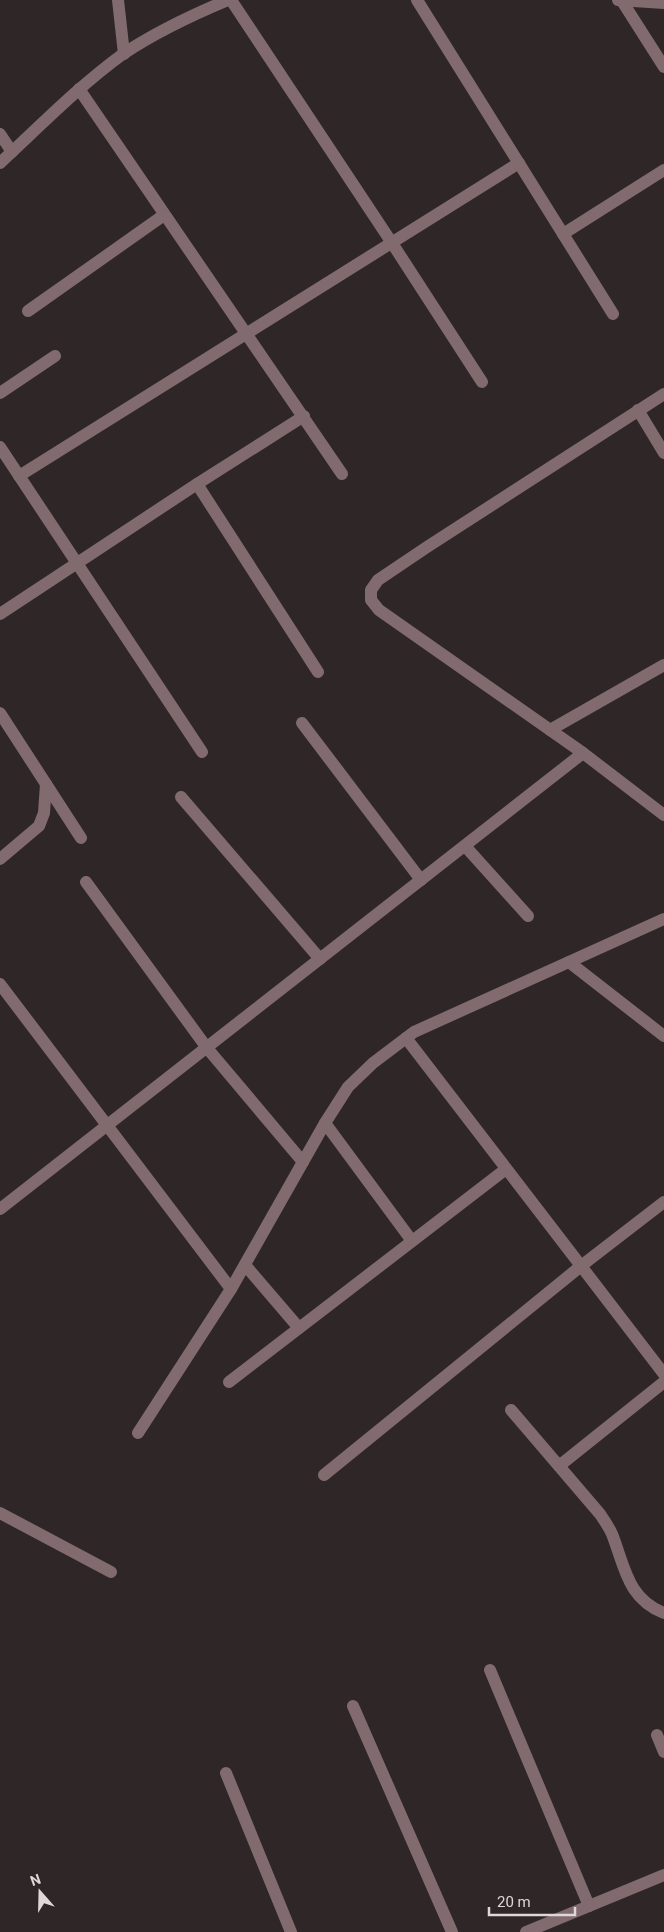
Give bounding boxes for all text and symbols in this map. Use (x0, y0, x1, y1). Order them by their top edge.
north arrow (15, 1867, 65, 1917)
text: N (28, 1871, 43, 1889)
scale bar (489, 1884, 575, 1916)
text: 20 m (497, 1893, 531, 1911)

